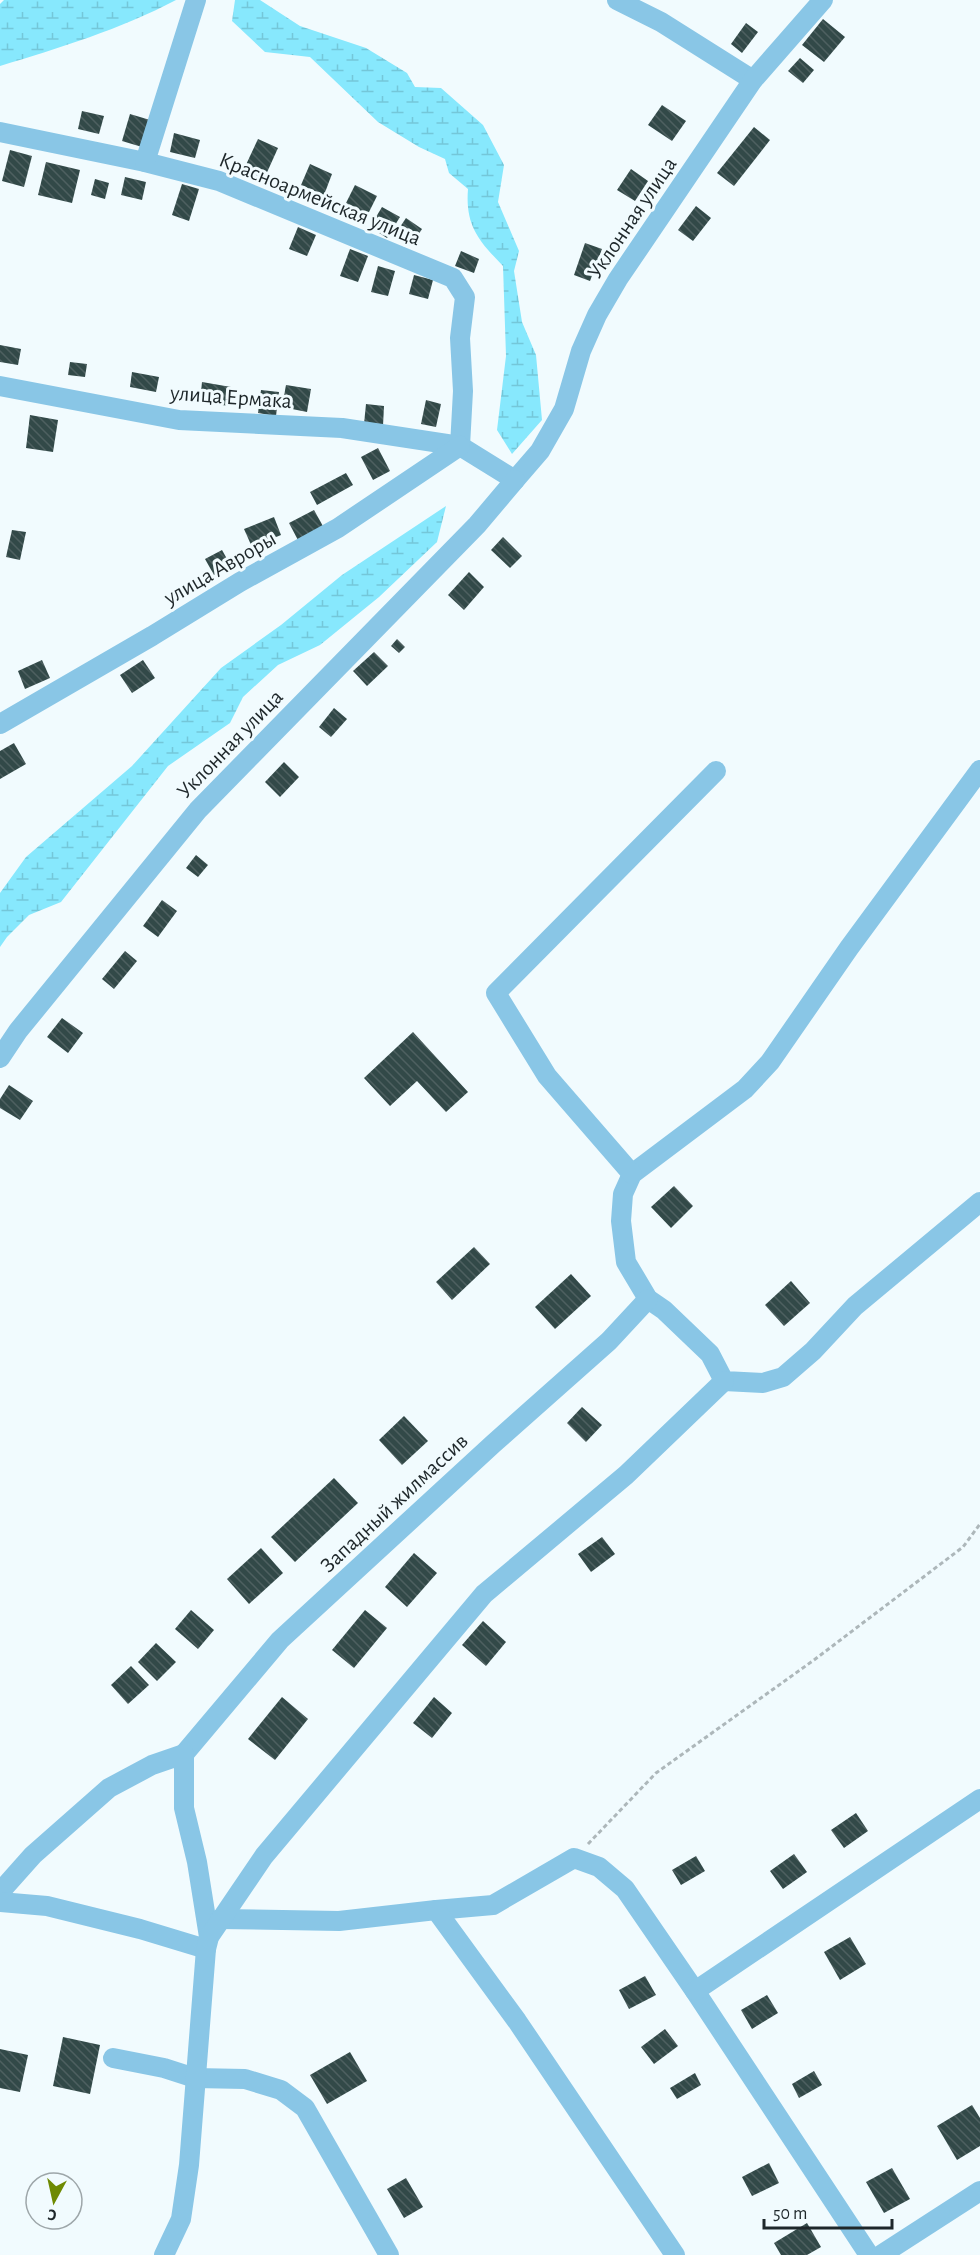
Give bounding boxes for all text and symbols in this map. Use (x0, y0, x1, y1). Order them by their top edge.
street label: Красноармейская улица (216, 148, 424, 250)
street label: Уклонная улица (583, 153, 681, 283)
street label: улица Ермака (169, 382, 292, 412)
street label: улица Авроры (159, 527, 280, 609)
street label: Уклонная улица (173, 685, 287, 803)
street label: Западный жилмассив (316, 1429, 472, 1577)
north arrow (24, 2171, 84, 2231)
scale bar (764, 2192, 892, 2230)
text: 50 m (773, 2205, 807, 2223)
text: С (46, 2206, 58, 2223)

